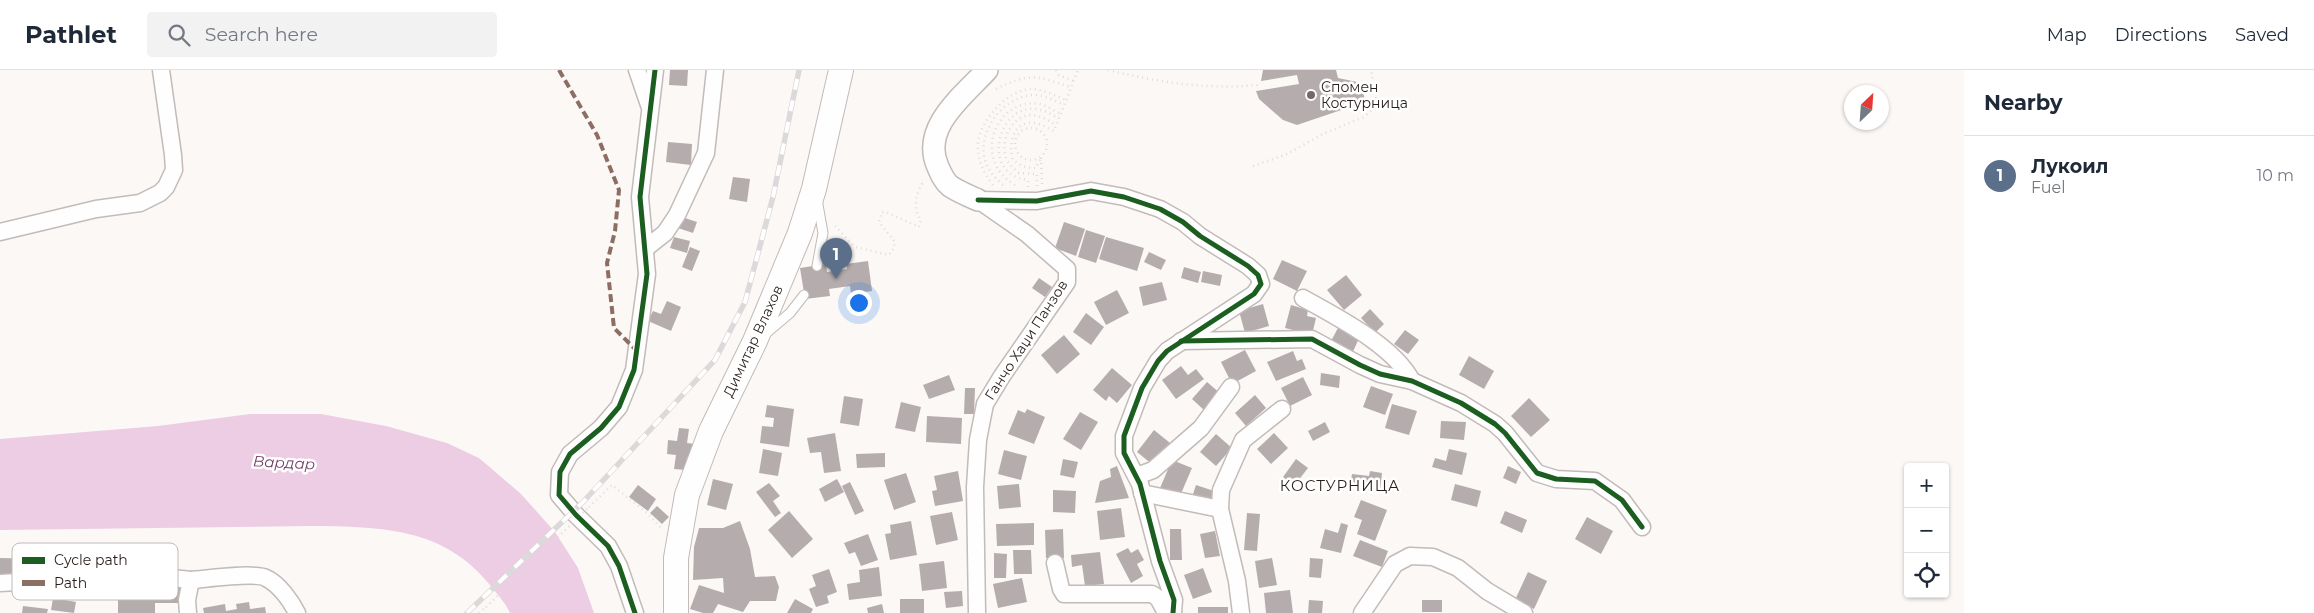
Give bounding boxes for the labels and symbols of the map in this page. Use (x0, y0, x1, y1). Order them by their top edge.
place label: Спомен Костурница (1321, 78, 1408, 112)
north arrow (1844, 85, 1889, 130)
marker: Спомен Костурница (1305, 89, 1317, 101)
pin: 1 (820, 238, 852, 279)
street label: Ганчо Хаџи Панзов (980, 277, 1072, 403)
street label: Димитар Влахов (719, 282, 787, 400)
your location (846, 290, 872, 316)
water label: Вардар (252, 451, 316, 474)
district label: КОСТУРНИЦА (1280, 476, 1400, 495)
legend (12, 543, 178, 600)
text: Cycle path (54, 551, 128, 569)
text: Path (54, 574, 87, 592)

